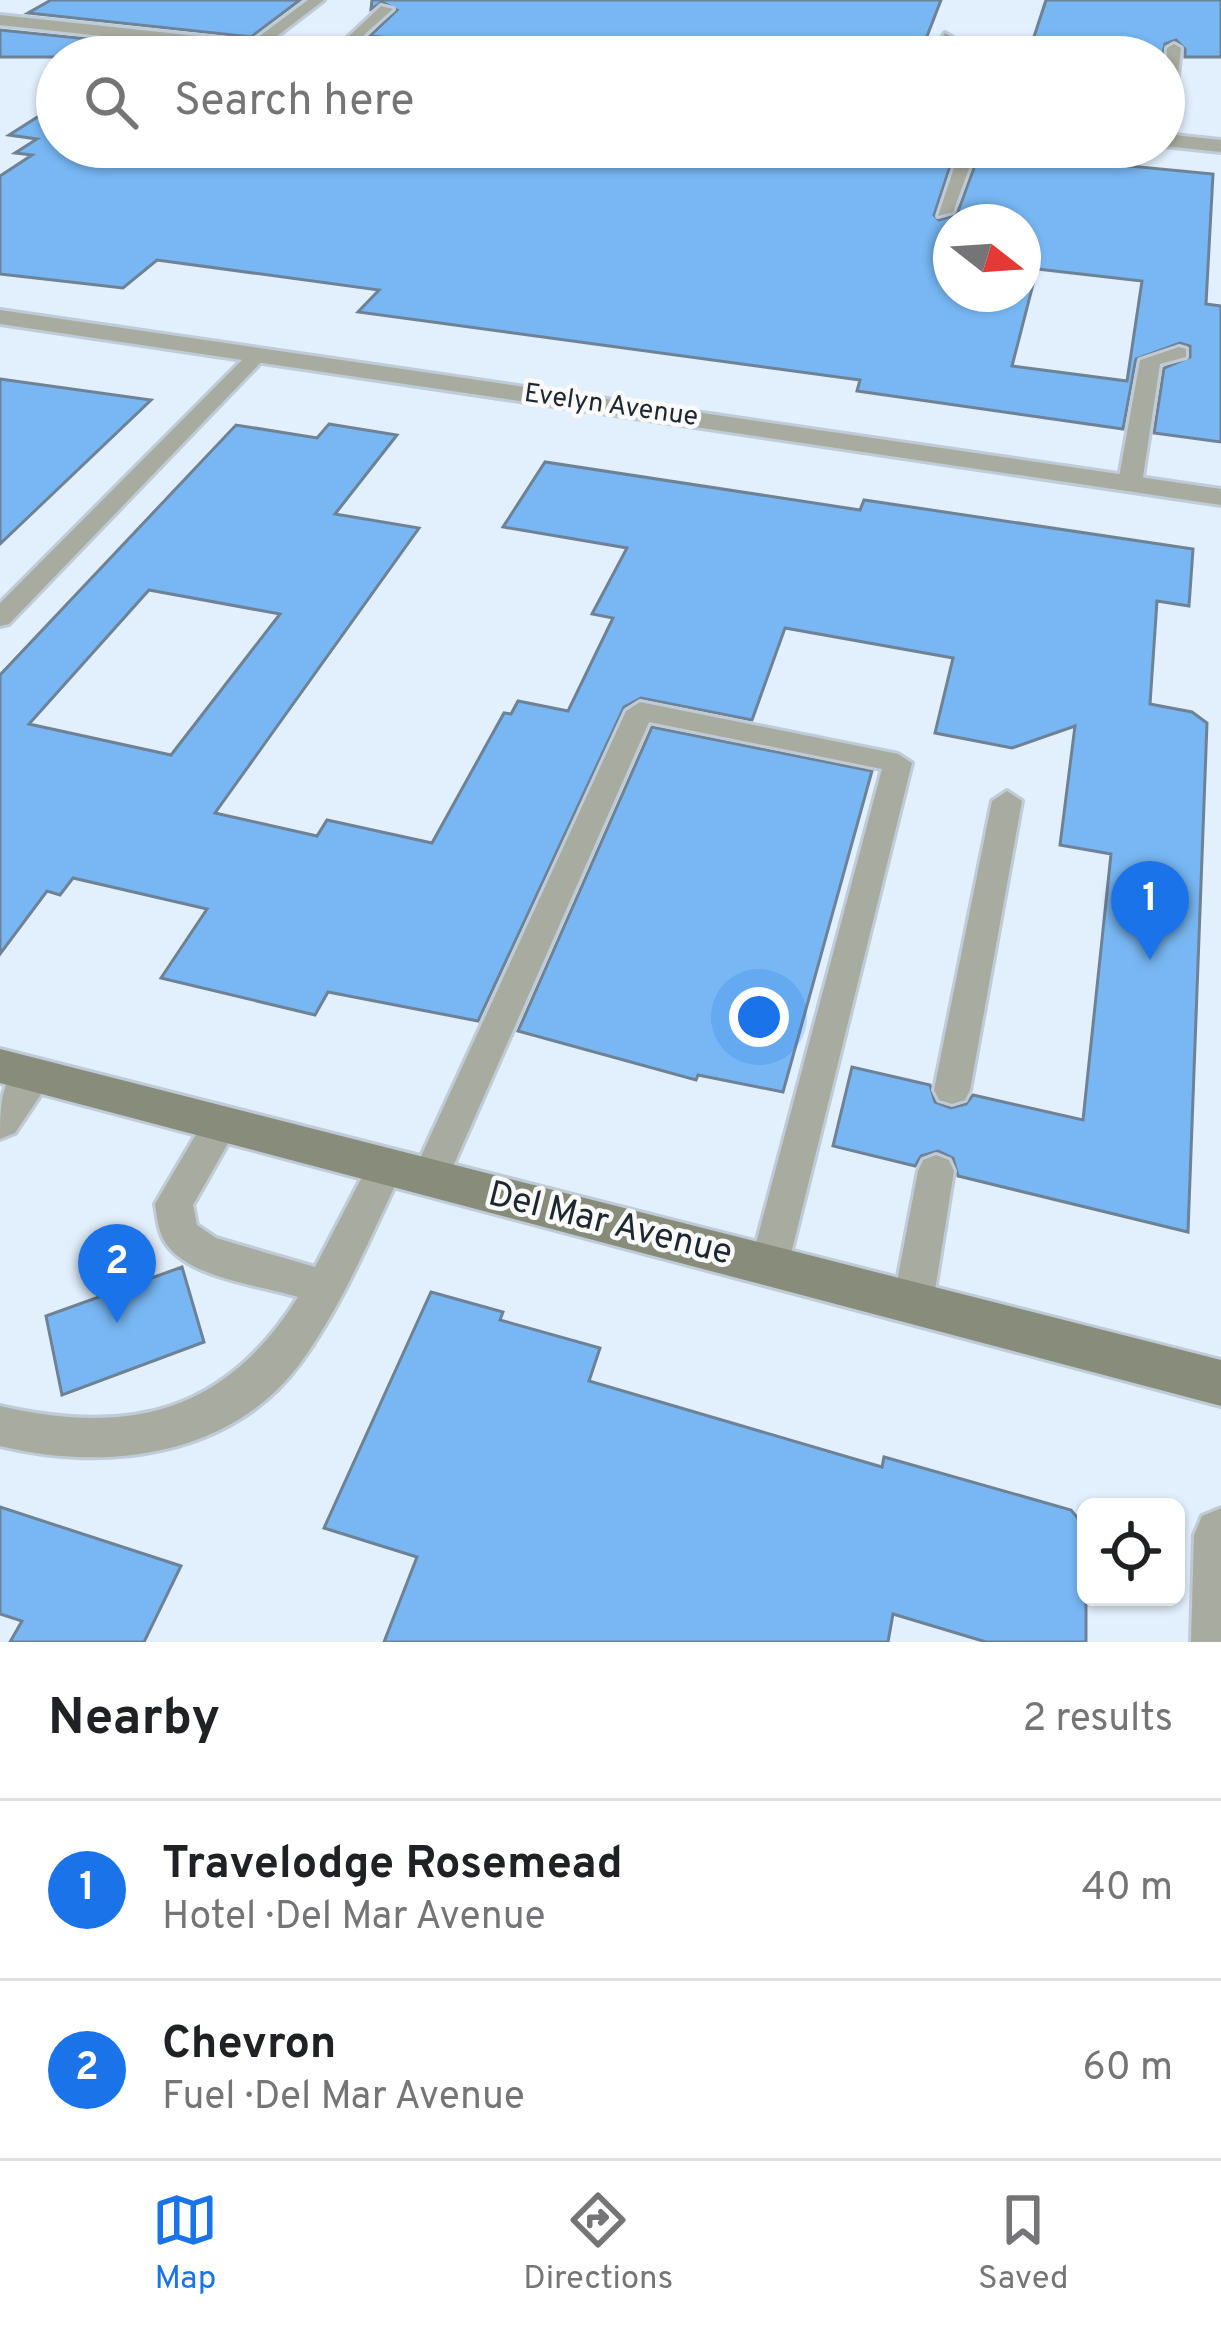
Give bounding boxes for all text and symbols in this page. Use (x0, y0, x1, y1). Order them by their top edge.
search box (36, 36, 1185, 168)
icon: search (78, 69, 144, 135)
text: Search here (174, 74, 414, 131)
north arrow (933, 204, 1041, 312)
street label: Evelyn Avenue (522, 377, 700, 435)
pin: 1 (1111, 861, 1189, 960)
your location (729, 987, 789, 1047)
street label: Del Mar Avenue (483, 1172, 737, 1278)
pin: 2 (78, 1224, 156, 1323)
map controls (1077, 1498, 1185, 1606)
button: locate (1077, 1498, 1185, 1606)
text: Nearby (48, 1688, 220, 1753)
text: 2 results (1022, 1696, 1173, 1745)
text: Travelodge Rosemead (162, 1837, 623, 1894)
text: 1 (79, 1865, 95, 1914)
text: 40 m (1082, 1865, 1173, 1914)
text: Hotel · Del Mar Avenue (162, 1894, 546, 1943)
text: Chevron (162, 2017, 336, 2074)
text: 2 (75, 2045, 99, 2094)
text: 60 m (1082, 2045, 1173, 2094)
text: Fuel · Del Mar Avenue (162, 2074, 525, 2123)
tab: Map (152, 2187, 218, 2301)
tab: Directions (523, 2187, 673, 2301)
tab: Saved (978, 2187, 1069, 2301)

